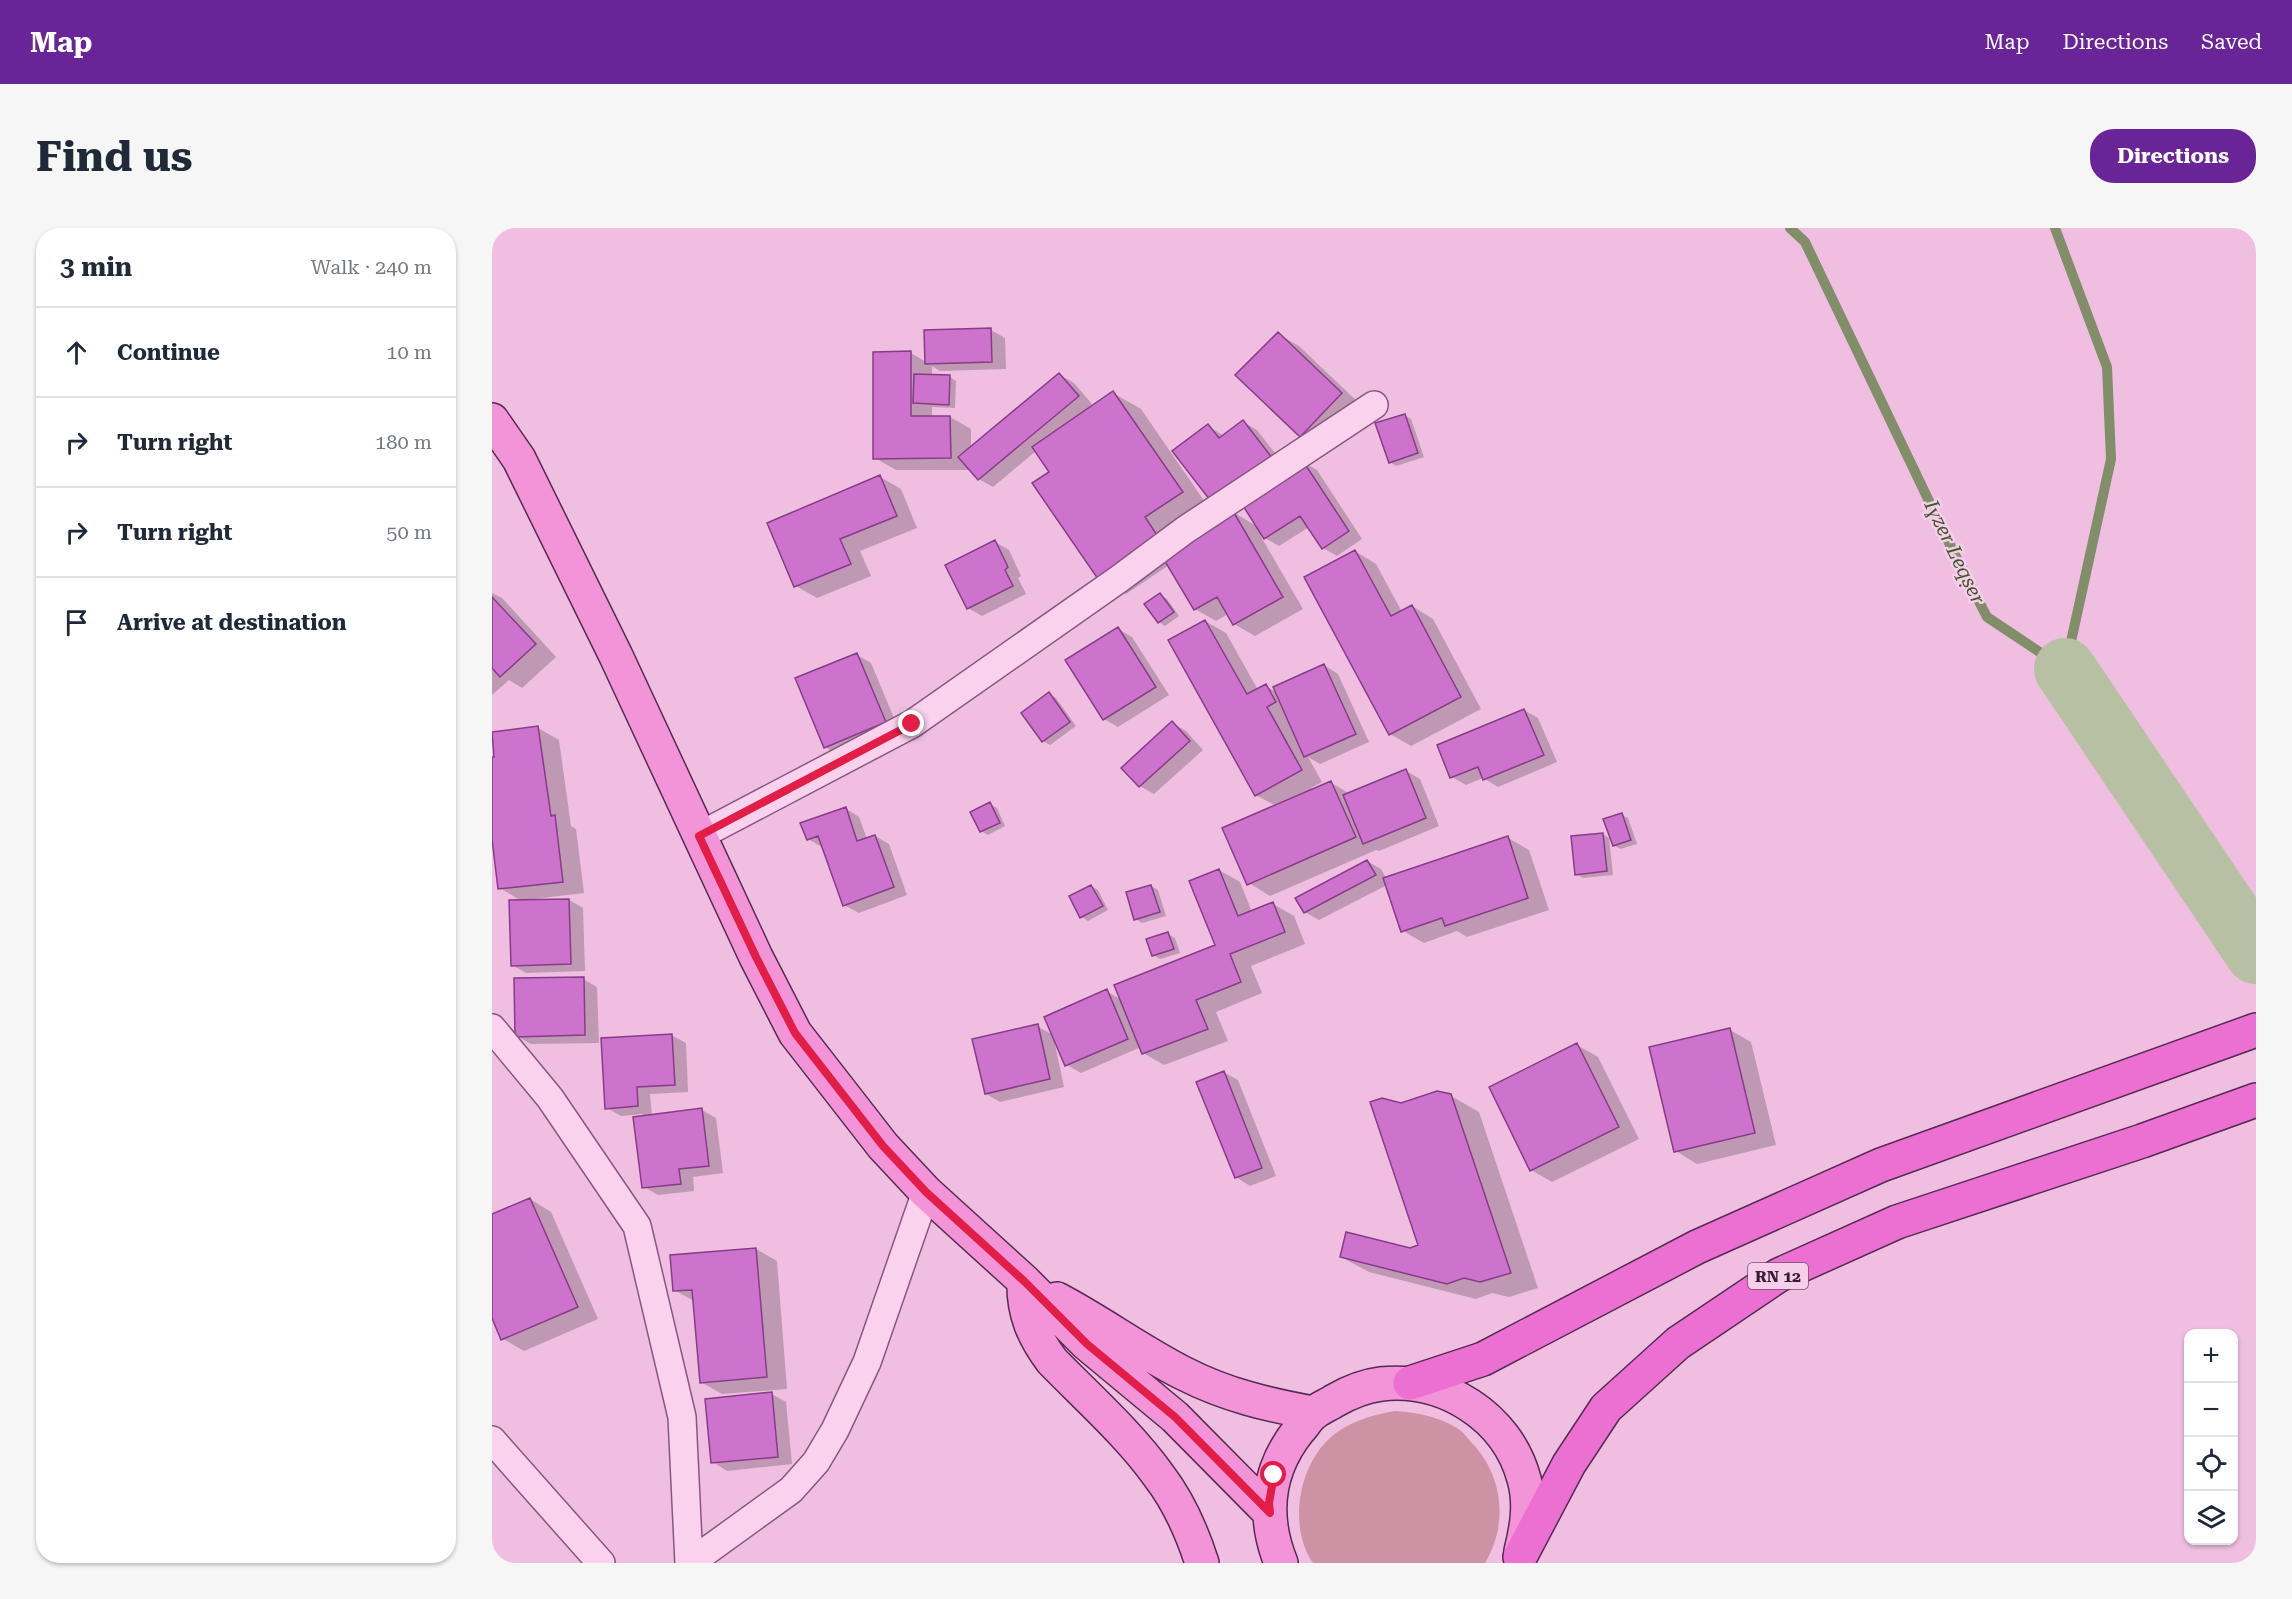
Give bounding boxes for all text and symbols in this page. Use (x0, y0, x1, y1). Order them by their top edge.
text: Map (30, 26, 92, 59)
text: Map (1985, 30, 2029, 54)
text: Directions (2062, 30, 2168, 54)
text: Saved (2201, 30, 2262, 54)
button: Directions (2090, 129, 2256, 183)
text: Find us (36, 132, 193, 181)
text: 3 min (60, 252, 132, 282)
text: Walk · 240 m (311, 255, 432, 279)
icon: ahead (60, 336, 93, 369)
text: Continue (117, 340, 220, 365)
text: 10 m (386, 340, 432, 364)
icon: right (60, 426, 93, 459)
text: Turn right (117, 430, 232, 455)
text: 180 m (375, 430, 432, 454)
water label: Iɣzer Leqṣer (1919, 495, 1991, 608)
icon: right (60, 516, 93, 549)
text: Turn right (117, 520, 232, 545)
text: 50 m (386, 520, 432, 544)
icon: arrive (60, 606, 93, 639)
text: Arrive at destination (117, 610, 346, 635)
route end (898, 710, 924, 736)
road number: RN 12 (1748, 1263, 1808, 1289)
map controls (2184, 1329, 2238, 1545)
button: + (2184, 1329, 2238, 1383)
button: − (2184, 1383, 2238, 1437)
button: locate (2184, 1437, 2238, 1491)
route start (1260, 1461, 1286, 1487)
button: layers (2184, 1491, 2238, 1545)

